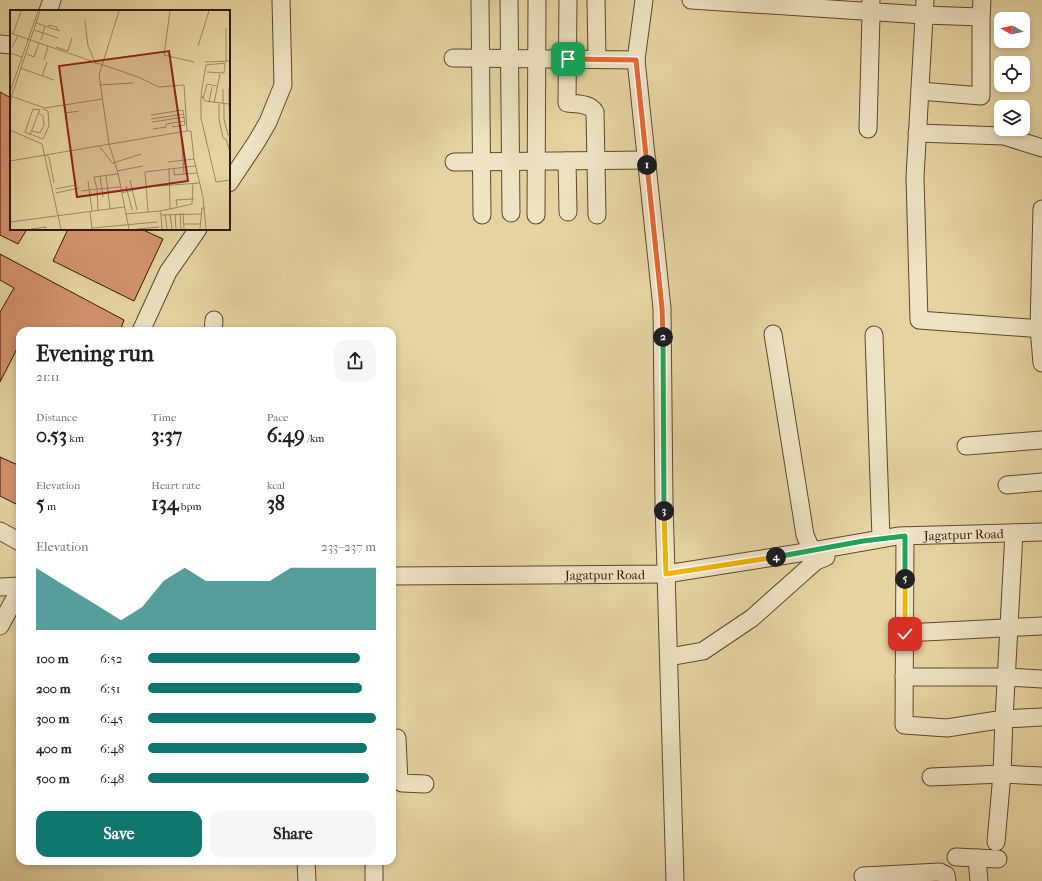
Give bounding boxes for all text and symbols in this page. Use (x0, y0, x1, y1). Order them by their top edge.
inset map (10, 10, 230, 230)
north arrow (994, 12, 1030, 48)
map controls (994, 12, 1030, 136)
pin (551, 42, 585, 76)
icon: arrive (557, 48, 579, 70)
button: locate (994, 56, 1030, 92)
button: layers (994, 100, 1030, 136)
pin: 1 (637, 155, 657, 175)
text: 1 (645, 158, 649, 171)
pin: 2 (653, 327, 673, 347)
text: 2 (660, 330, 666, 343)
button: share (334, 340, 376, 382)
text: Evening run (36, 341, 154, 367)
text: 21:11 (36, 369, 60, 384)
text: Distance (36, 411, 77, 424)
text: Time (151, 411, 176, 424)
text: Pace (267, 411, 289, 424)
text: 0.53 (36, 424, 67, 447)
text: 3:37 (151, 424, 182, 447)
text: 6:49 (267, 424, 305, 447)
text: km (67, 432, 84, 445)
text: /km (305, 432, 324, 445)
text: Elevation (36, 479, 80, 492)
text: Heart rate (151, 479, 201, 492)
text: kcal (267, 479, 285, 492)
text: 5 (36, 492, 45, 515)
text: 134 (151, 492, 178, 515)
text: 38 (267, 492, 285, 515)
text: m (45, 500, 56, 513)
text: bpm (178, 500, 202, 513)
pin: 3 (654, 501, 674, 521)
text: 3 (662, 504, 666, 517)
street label: Jagatpur Road (923, 526, 1005, 543)
text: Elevation (36, 539, 89, 554)
text: 233–237 m (321, 539, 376, 554)
pin: 4 (766, 547, 786, 567)
text: 4 (773, 550, 779, 563)
street label: Jagatpur Road (564, 567, 646, 583)
pin: 5 (895, 569, 915, 589)
text: 5 (903, 572, 907, 585)
pin (888, 617, 922, 651)
icon: check (894, 623, 916, 645)
text: 100 m (36, 651, 69, 666)
text: 6:52 (100, 651, 123, 666)
text: 200 m (36, 681, 71, 696)
text: 6:51 (100, 681, 120, 696)
text: 300 m (36, 711, 69, 726)
text: 6:45 (100, 711, 123, 726)
text: 400 m (36, 741, 72, 756)
text: 6:48 (100, 741, 124, 756)
text: 500 m (36, 771, 70, 786)
text: 6:48 (100, 771, 124, 786)
button: Save (36, 811, 202, 857)
button: Share (210, 811, 376, 857)

